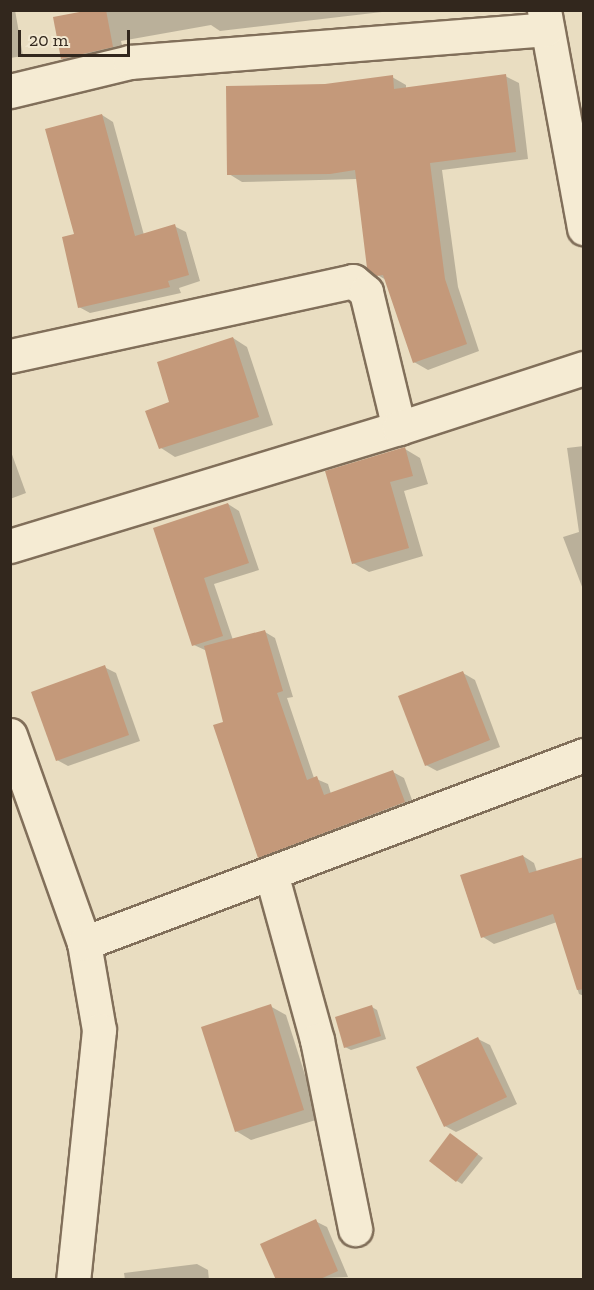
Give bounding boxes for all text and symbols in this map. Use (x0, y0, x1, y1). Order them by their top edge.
scale bar (21, 18, 134, 56)
text: 20 m (29, 29, 68, 51)

